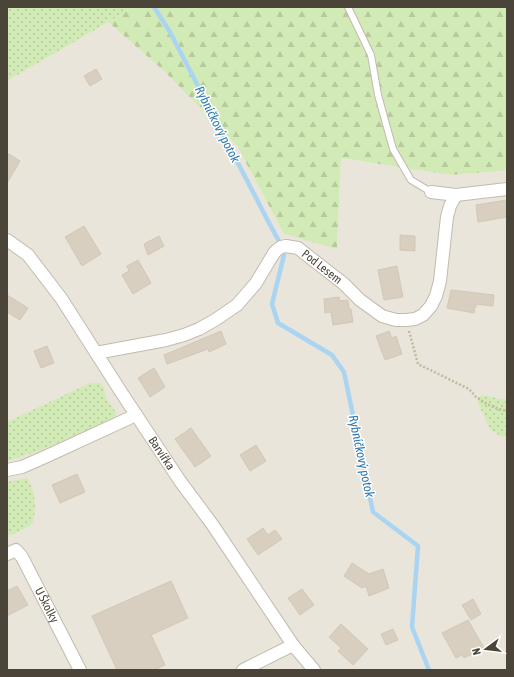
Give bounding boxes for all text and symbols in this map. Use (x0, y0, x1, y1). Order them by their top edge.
water label: Rybníčkový potok (192, 83, 243, 165)
street label: Pod Lesem (299, 247, 345, 287)
water label: Rybníčkový potok (345, 414, 378, 499)
street label: Barvířka (146, 434, 178, 473)
street label: U Školky (32, 585, 62, 625)
north arrow (466, 629, 506, 669)
text: N (470, 647, 483, 656)

